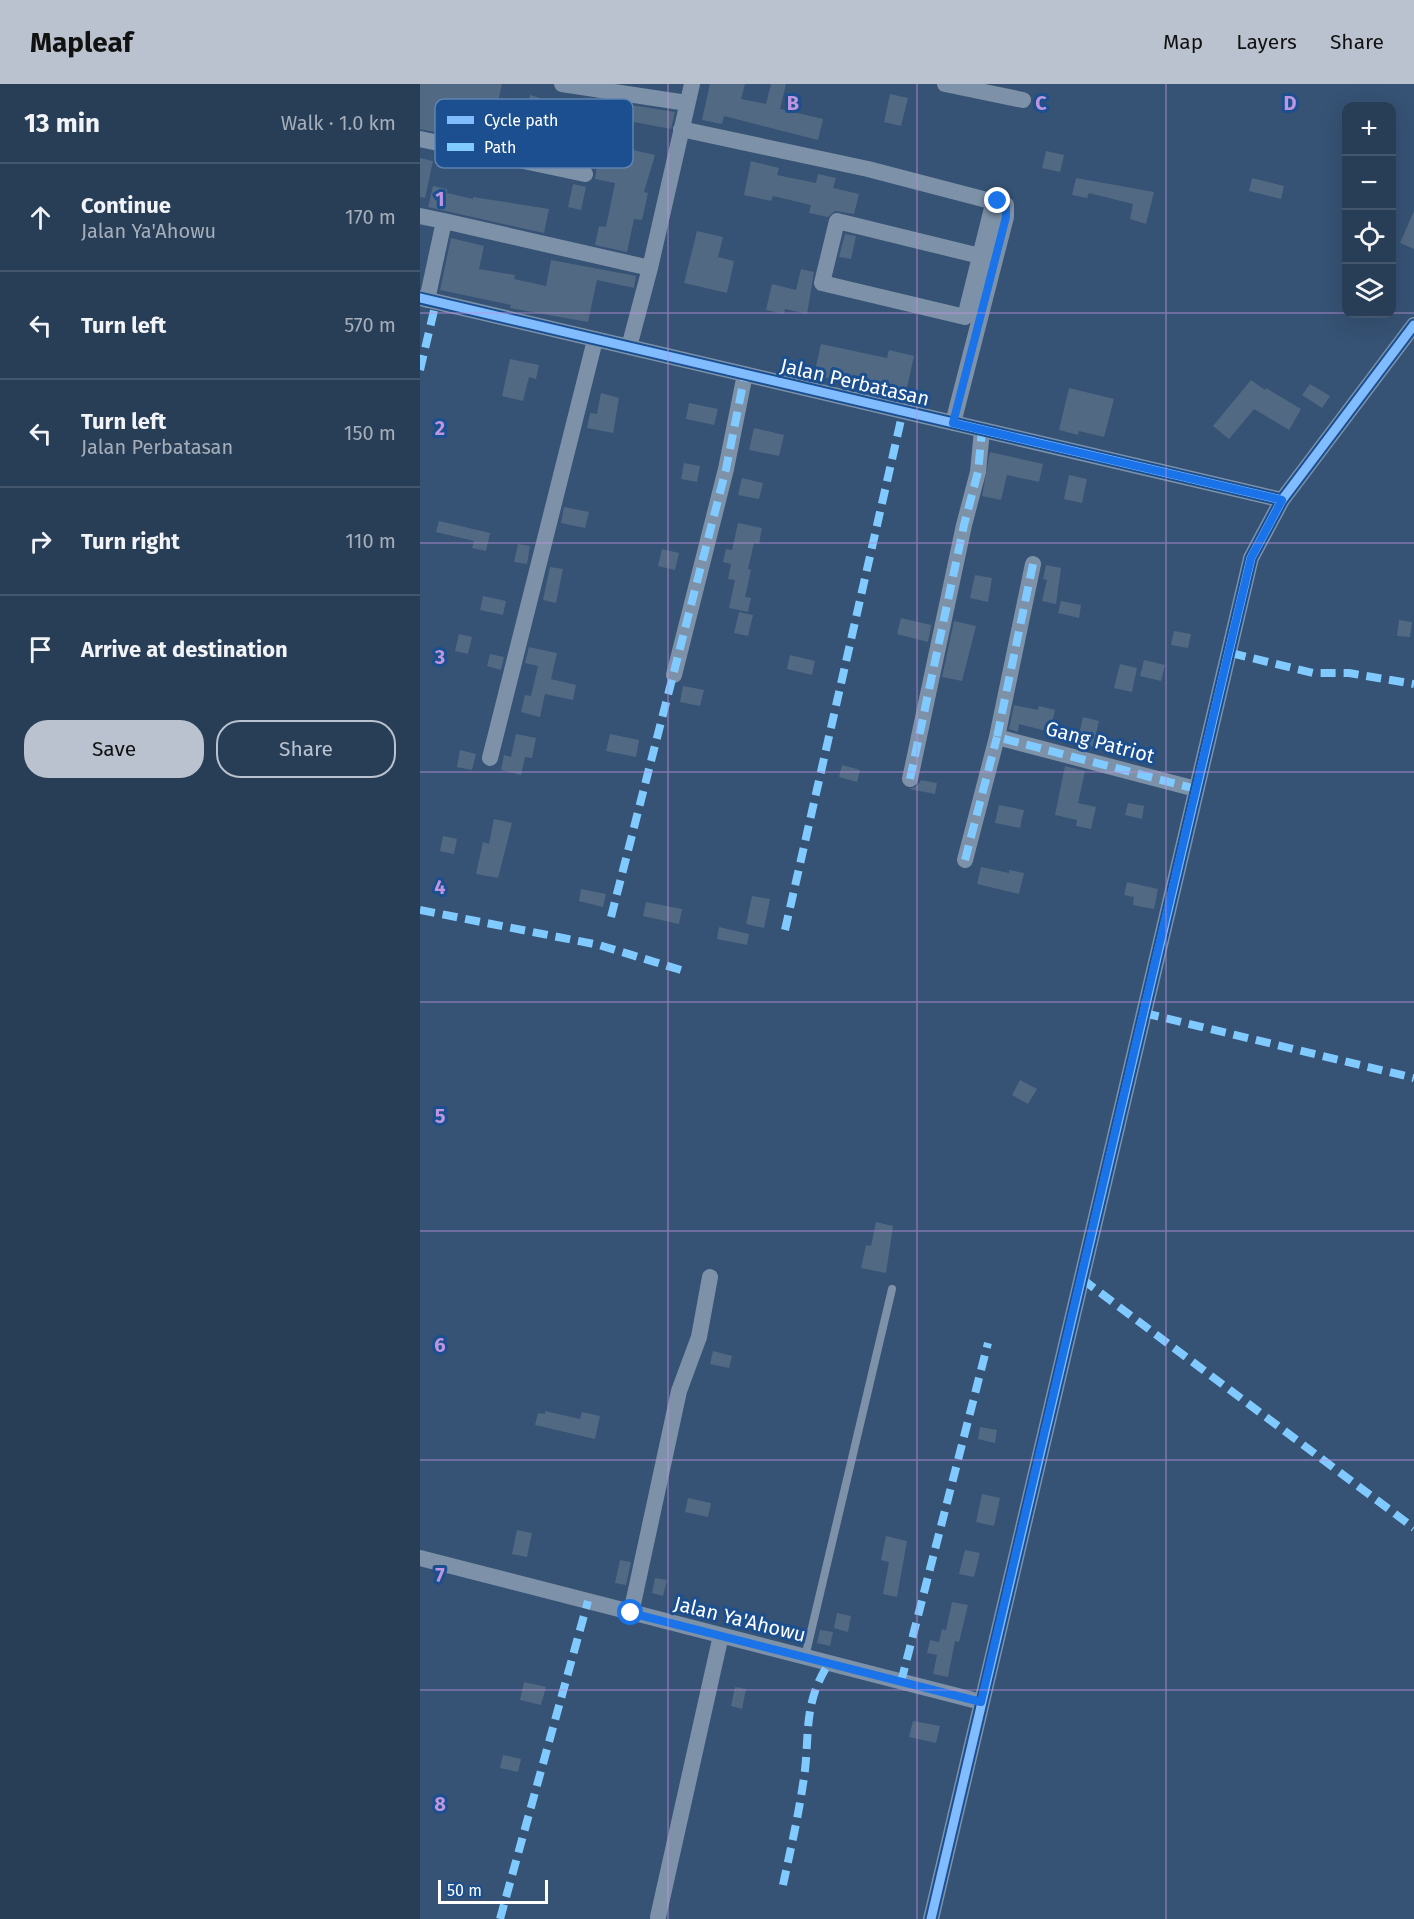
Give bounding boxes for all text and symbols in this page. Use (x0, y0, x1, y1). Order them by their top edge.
text: Mapleaf (30, 26, 133, 59)
text: Map (1163, 29, 1203, 55)
text: Layers (1236, 29, 1297, 55)
text: Share (1330, 29, 1384, 55)
text: B (787, 91, 799, 115)
text: C (1035, 91, 1047, 115)
text: D (1283, 91, 1297, 115)
legend (435, 99, 633, 168)
map controls (1342, 102, 1396, 318)
button: + (1342, 102, 1396, 156)
text: 13 min (24, 108, 100, 139)
text: Walk · 1.0 km (281, 111, 396, 135)
text: Cycle path (484, 111, 558, 130)
text: Path (484, 138, 516, 157)
button: − (1342, 156, 1396, 210)
text: 1 (435, 187, 445, 211)
route end (984, 187, 1010, 213)
text: Continue (81, 192, 171, 219)
icon: ahead (24, 201, 57, 234)
text: 170 m (345, 205, 396, 229)
button: locate (1342, 210, 1396, 264)
text: Jalan Ya'Ahowu (81, 219, 216, 243)
button: layers (1342, 264, 1396, 318)
icon: left (24, 309, 57, 342)
text: Turn left (81, 312, 166, 339)
text: 570 m (344, 313, 396, 337)
street label: Jalan Perbatasan (778, 353, 932, 411)
text: Turn left (81, 408, 166, 435)
text: 2 (435, 416, 445, 440)
icon: left (24, 417, 57, 450)
text: 150 m (344, 421, 396, 445)
text: Jalan Perbatasan (81, 435, 233, 459)
icon: right (24, 525, 57, 558)
text: Turn right (81, 528, 180, 555)
text: 110 m (345, 529, 396, 553)
icon: arrive (24, 633, 57, 666)
text: Arrive at destination (81, 636, 288, 663)
text: 3 (434, 645, 445, 669)
street label: Gang Patriot (1043, 716, 1158, 768)
button: Save (24, 720, 204, 778)
button: Share (216, 720, 396, 778)
text: 4 (434, 875, 446, 899)
text: 5 (435, 1104, 446, 1128)
text: 6 (434, 1333, 446, 1357)
text: 7 (435, 1563, 445, 1587)
street label: Jalan Ya'Ahowu (672, 1591, 808, 1647)
route start (617, 1599, 643, 1625)
text: 8 (434, 1792, 446, 1816)
scale bar (438, 1877, 548, 1904)
text: 50 m (447, 1881, 482, 1900)

